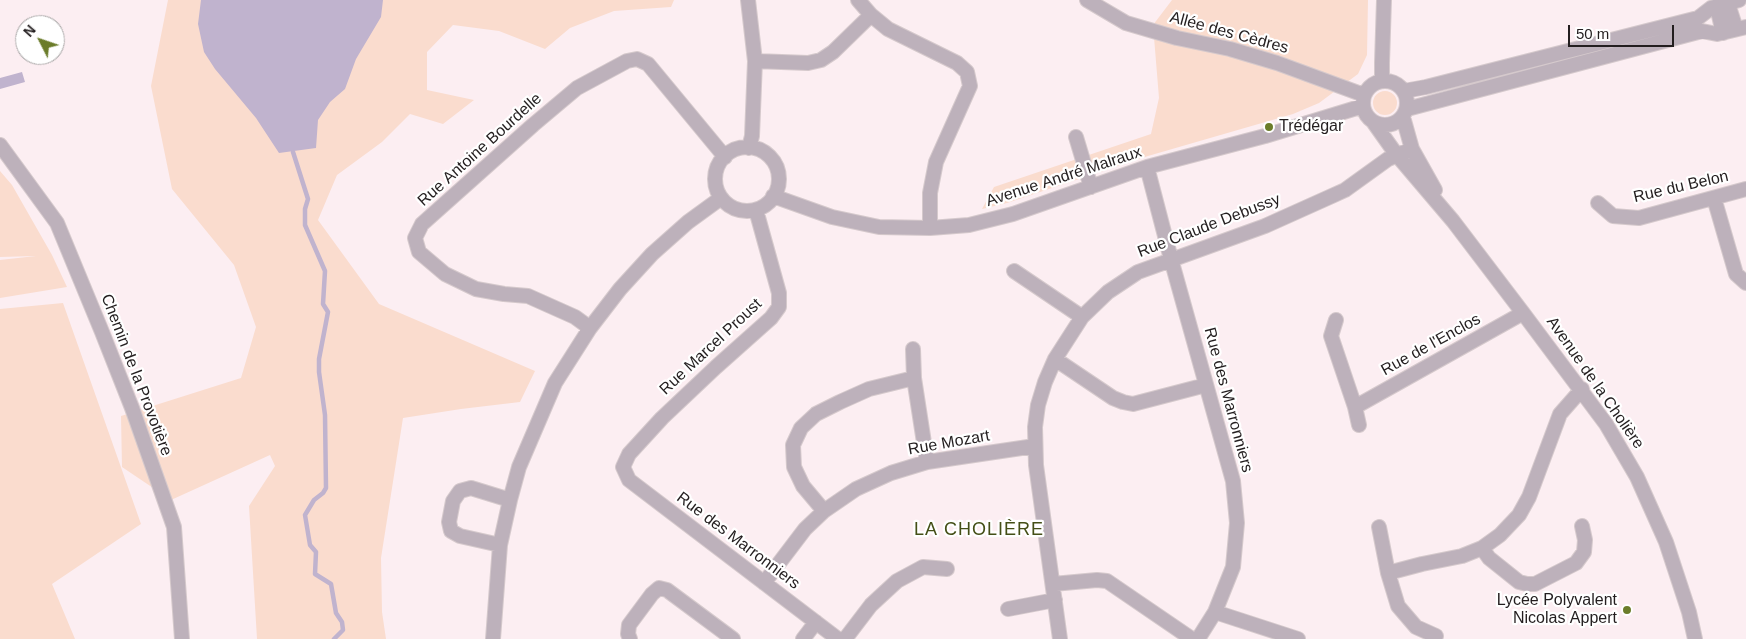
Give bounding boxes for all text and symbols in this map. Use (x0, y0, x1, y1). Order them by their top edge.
street label: Allée des Cèdres (1168, 8, 1290, 58)
north arrow (15, 15, 65, 65)
scale bar (1571, 15, 1677, 47)
text: N (20, 22, 39, 40)
text: 50 m (1576, 25, 1609, 42)
street label: Rue Antoine Bourdelle (414, 89, 546, 211)
place label: Trédégar (1279, 117, 1343, 137)
marker: Trédégar (1263, 121, 1275, 133)
street label: Avenue André Malraux (984, 143, 1144, 211)
street label: Rue du Belon (1632, 167, 1730, 207)
street label: Rue Claude Debussy (1135, 190, 1283, 262)
street label: Chemin de la Provotière (96, 291, 176, 459)
street label: Rue Marcel Proust (656, 295, 766, 399)
street label: Rue de l'Enclos (1378, 310, 1484, 380)
street label: Avenue de la Cholière (1542, 313, 1648, 453)
street label: Rue des Marronniers (1199, 325, 1257, 475)
street label: Rue Mozart (907, 426, 991, 460)
street label: Rue des Marronniers (673, 488, 803, 594)
district label: LA CHOLIÈRE (913, 519, 1045, 541)
place label: Lycée Polyvalent Nicolas Appert (1497, 591, 1617, 629)
marker: Lycée Polyvalent Nicolas Appert (1621, 604, 1633, 616)

